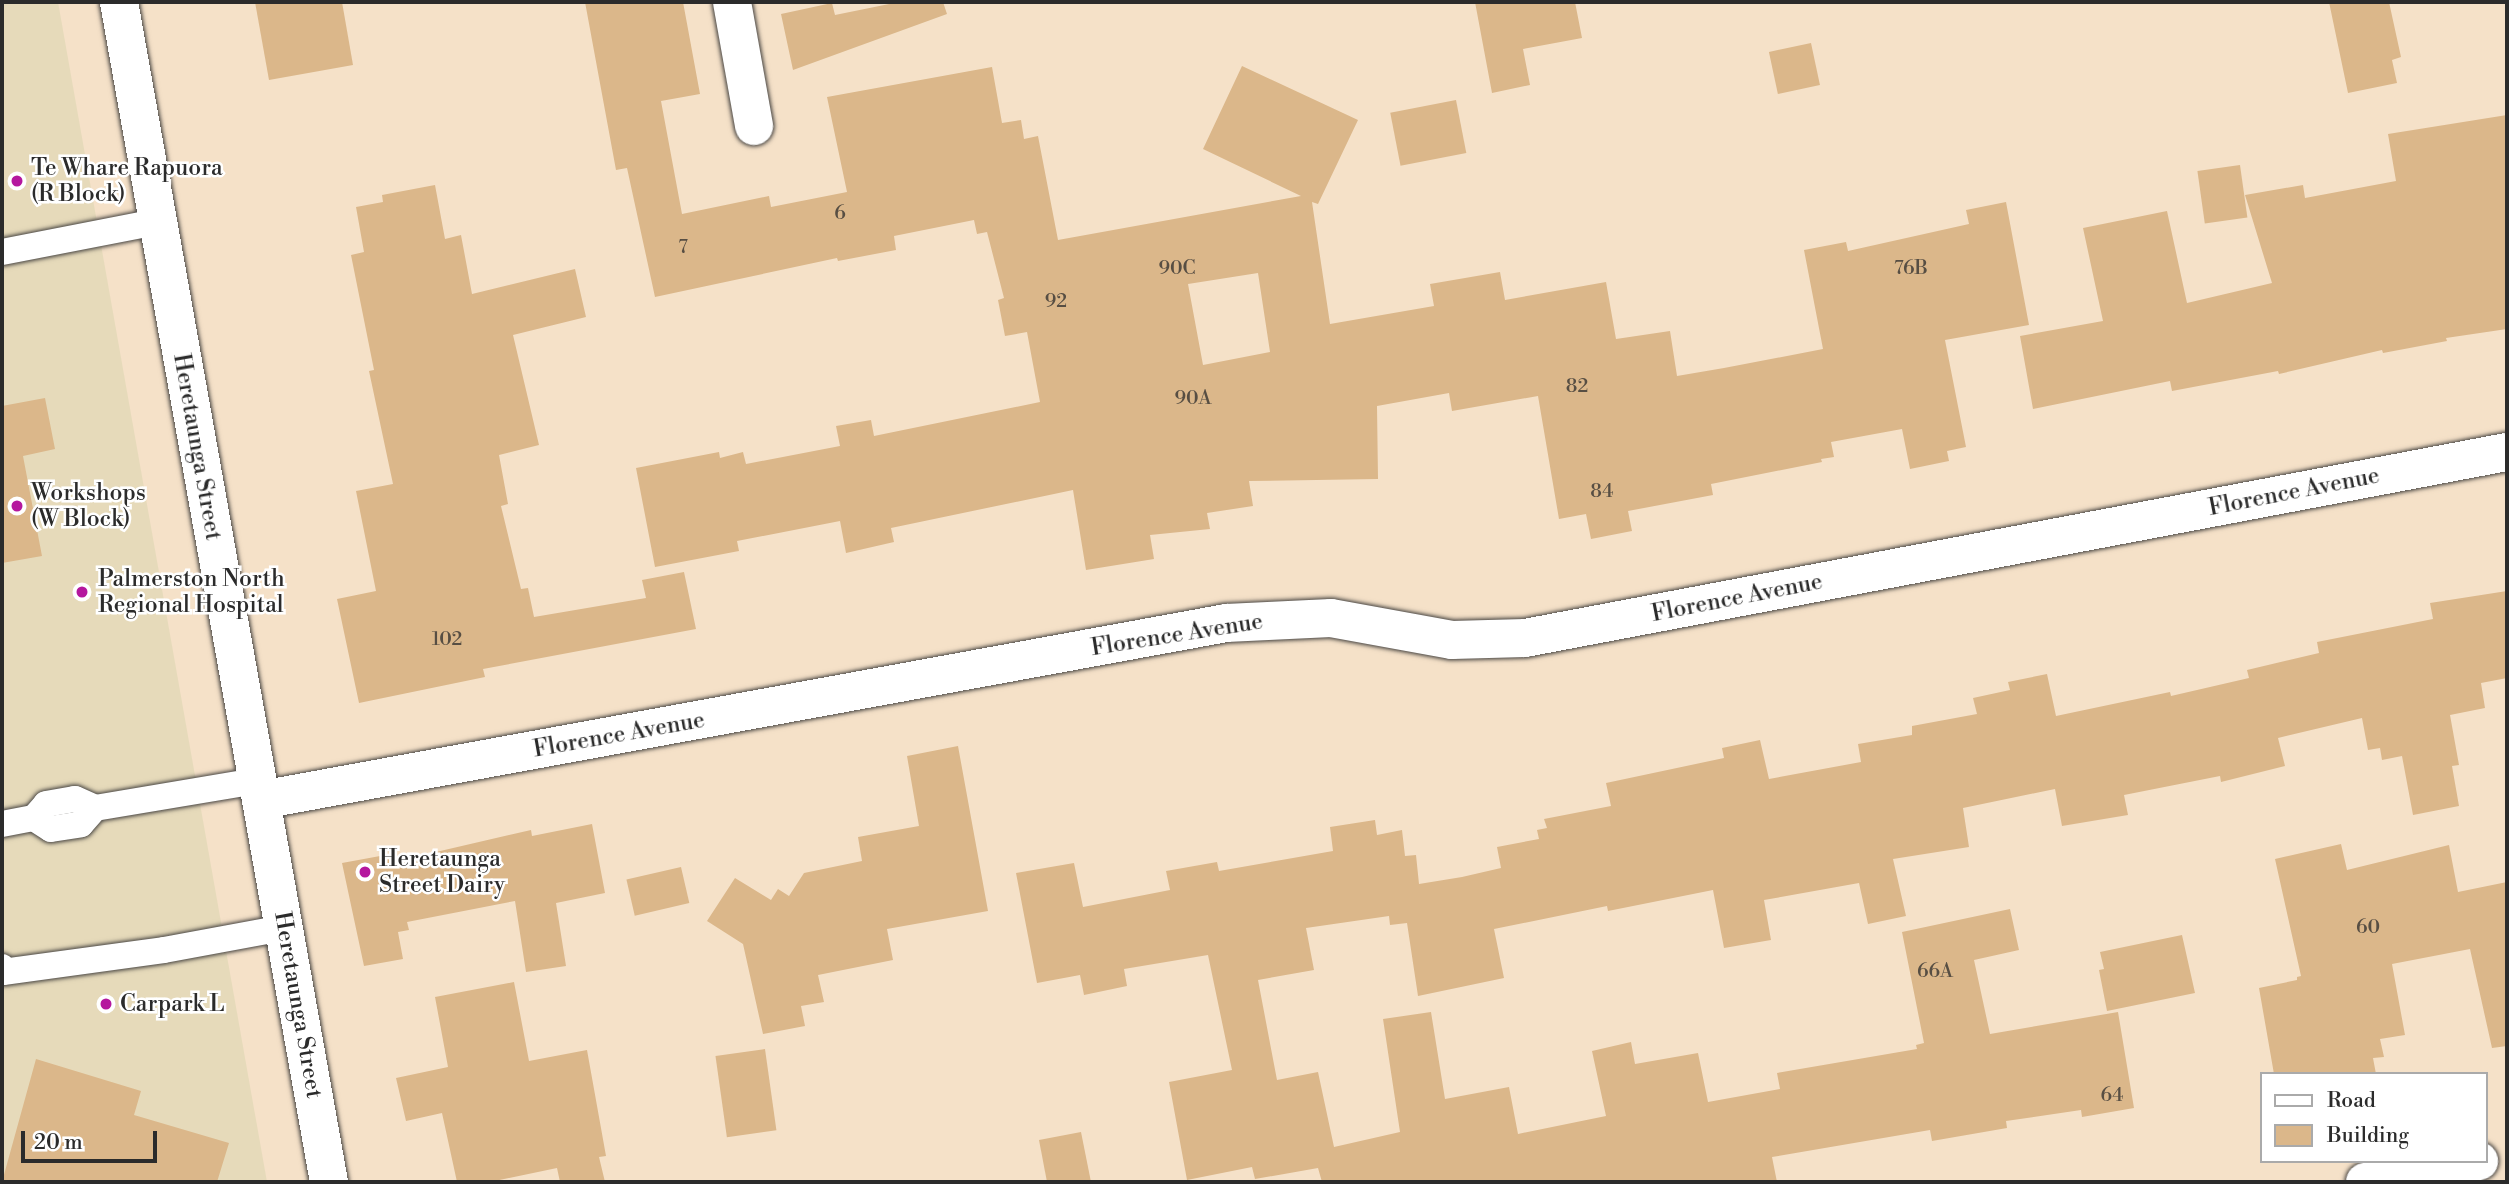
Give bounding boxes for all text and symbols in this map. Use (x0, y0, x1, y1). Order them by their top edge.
place label: Te Whare Rapuora (R Block) (31, 154, 223, 208)
marker: Te Whare Rapuora (R Block) (9, 173, 25, 189)
house number: 6 (834, 203, 846, 225)
house number: 7 (678, 237, 688, 259)
house number: 90C (1158, 258, 1196, 280)
house number: 76B (1894, 258, 1928, 280)
house number: 92 (1045, 291, 1067, 313)
street label: Heretaunga Street (167, 351, 227, 543)
house number: 82 (1566, 376, 1588, 398)
house number: 90A (1174, 388, 1212, 410)
street label: Florence Avenue (2206, 462, 2382, 522)
place label: Workshops (W Block) (31, 479, 146, 533)
house number: 84 (1590, 481, 1614, 503)
marker: Workshops (W Block) (9, 498, 25, 514)
place label: Palmerston North Regional Hospital (98, 565, 285, 619)
street label: Florence Avenue (1649, 568, 1825, 628)
marker: Palmerston North Regional Hospital (72, 582, 92, 602)
street label: Florence Avenue (1089, 608, 1265, 662)
house number: 102 (432, 629, 462, 651)
street label: Florence Avenue (531, 706, 707, 764)
place label: Heretaunga Street Dairy (379, 845, 505, 899)
marker: Heretaunga Street Dairy (357, 864, 373, 880)
street label: Heretaunga Street (268, 909, 328, 1101)
house number: 60 (2356, 917, 2380, 939)
house number: 66A (1917, 961, 1953, 983)
place label: Carpark L (120, 990, 225, 1018)
marker: Carpark L (98, 996, 114, 1012)
legend (2260, 1072, 2488, 1163)
house number: 64 (2100, 1085, 2124, 1107)
text: Road (2327, 1088, 2376, 1114)
scale bar (24, 1118, 161, 1162)
text: Building (2327, 1123, 2409, 1149)
text: 20 m (34, 1130, 83, 1156)

